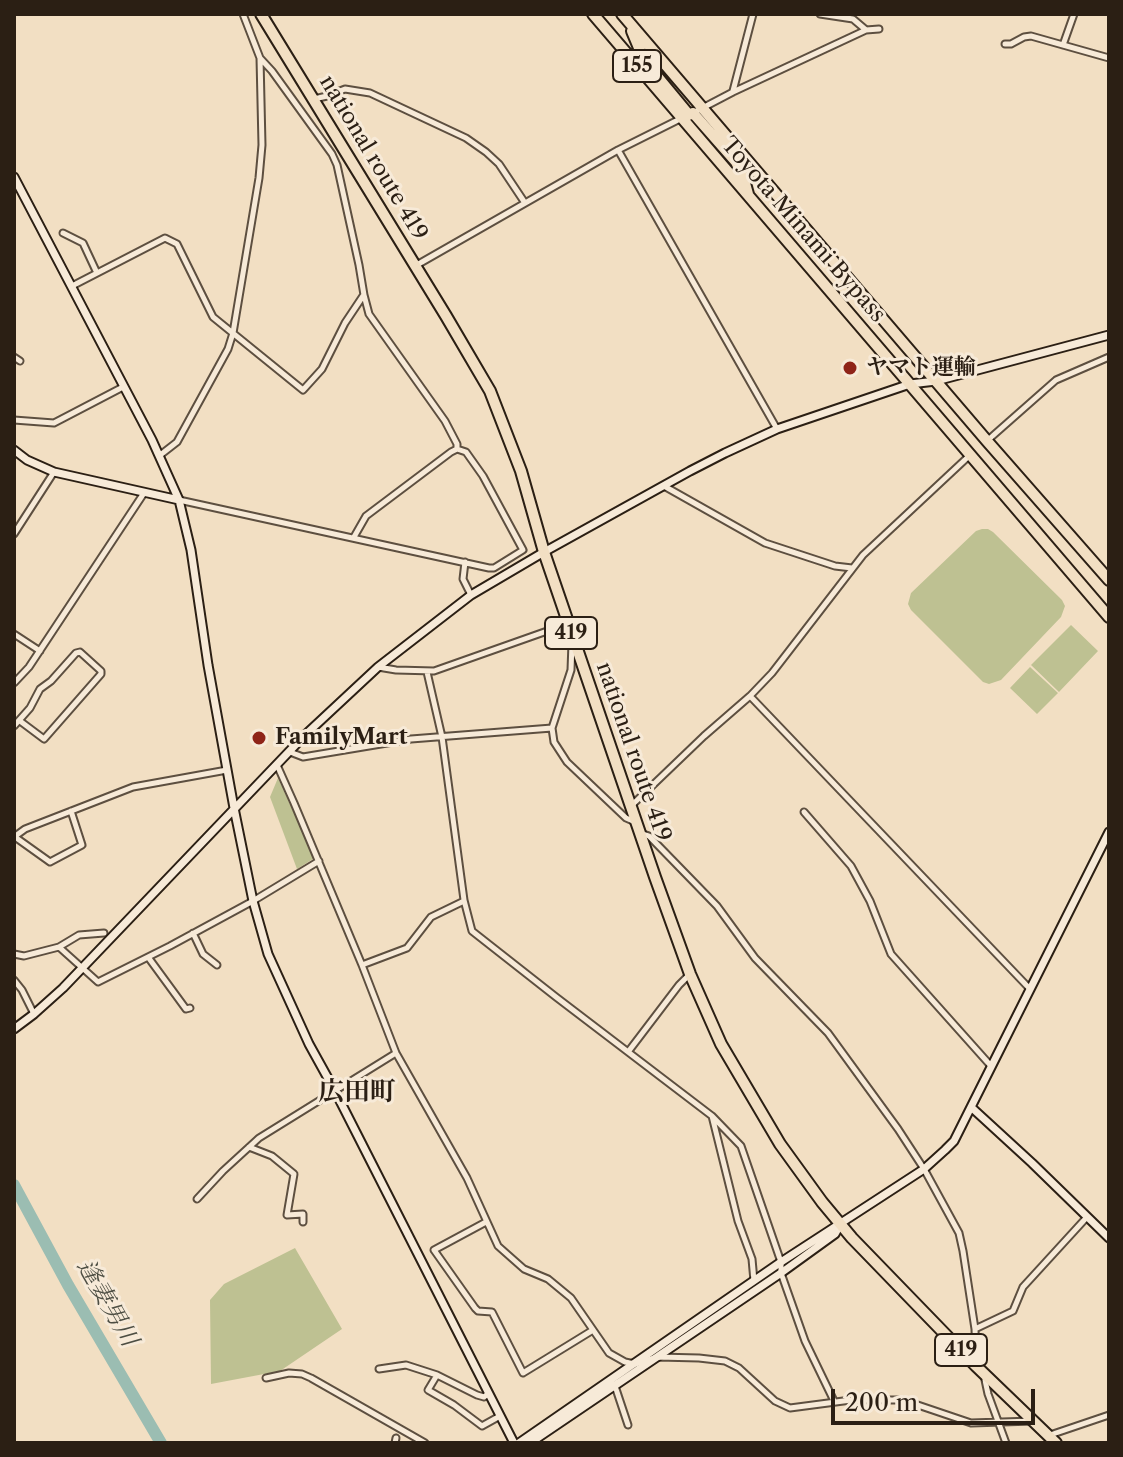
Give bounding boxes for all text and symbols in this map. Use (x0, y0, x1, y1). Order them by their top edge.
road number: 155 (613, 50, 661, 82)
street label: national route 419 (313, 71, 433, 245)
street label: Toyota Minami Bypass (715, 132, 891, 328)
place label: ヤマト運輸 (866, 355, 976, 381)
marker: ヤマト運輸 (841, 359, 859, 377)
road number: 419 (545, 617, 597, 649)
street label: national route 419 (590, 659, 676, 845)
place label: FamilyMart (275, 725, 408, 751)
marker: FamilyMart (250, 729, 268, 747)
district label: 広田町 (318, 1076, 396, 1108)
water label: 逢妻男川 (71, 1254, 143, 1352)
road number: 419 (935, 1334, 987, 1366)
scale bar (835, 1373, 1039, 1423)
text: 200 m (845, 1388, 918, 1417)

